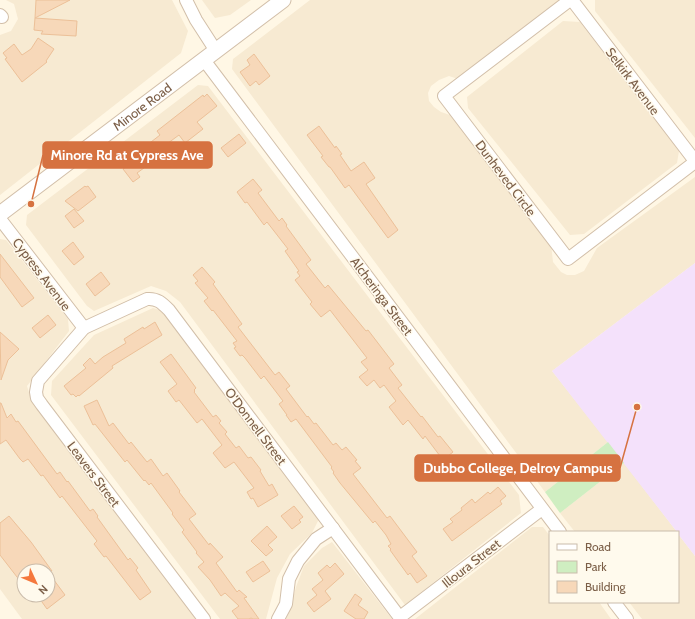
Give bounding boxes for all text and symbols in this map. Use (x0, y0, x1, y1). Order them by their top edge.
street label: Selkirk Avenue (603, 44, 664, 118)
street label: Minore Road (109, 79, 174, 134)
street label: Dunheved Circle (472, 137, 540, 219)
callout: Minore Rd at Cypress Ave (43, 142, 212, 168)
text: Minore Rd at Cypress Ave (51, 146, 203, 164)
street label: Cypress Avenue (9, 234, 75, 314)
street label: Alcheringa Street (347, 254, 417, 339)
street label: O'Donnell Street (222, 384, 291, 468)
street label: Leavers Street (64, 438, 124, 510)
callout: Dubbo College, Delroy Campus (415, 455, 620, 481)
text: Dubbo College, Delroy Campus (423, 459, 613, 477)
legend (549, 531, 679, 603)
street label: Illoura Street (439, 535, 504, 591)
text: Road (585, 539, 611, 554)
text: Park (585, 559, 607, 574)
north arrow (16, 563, 56, 603)
text: Building (585, 579, 627, 594)
text: N (35, 582, 51, 598)

